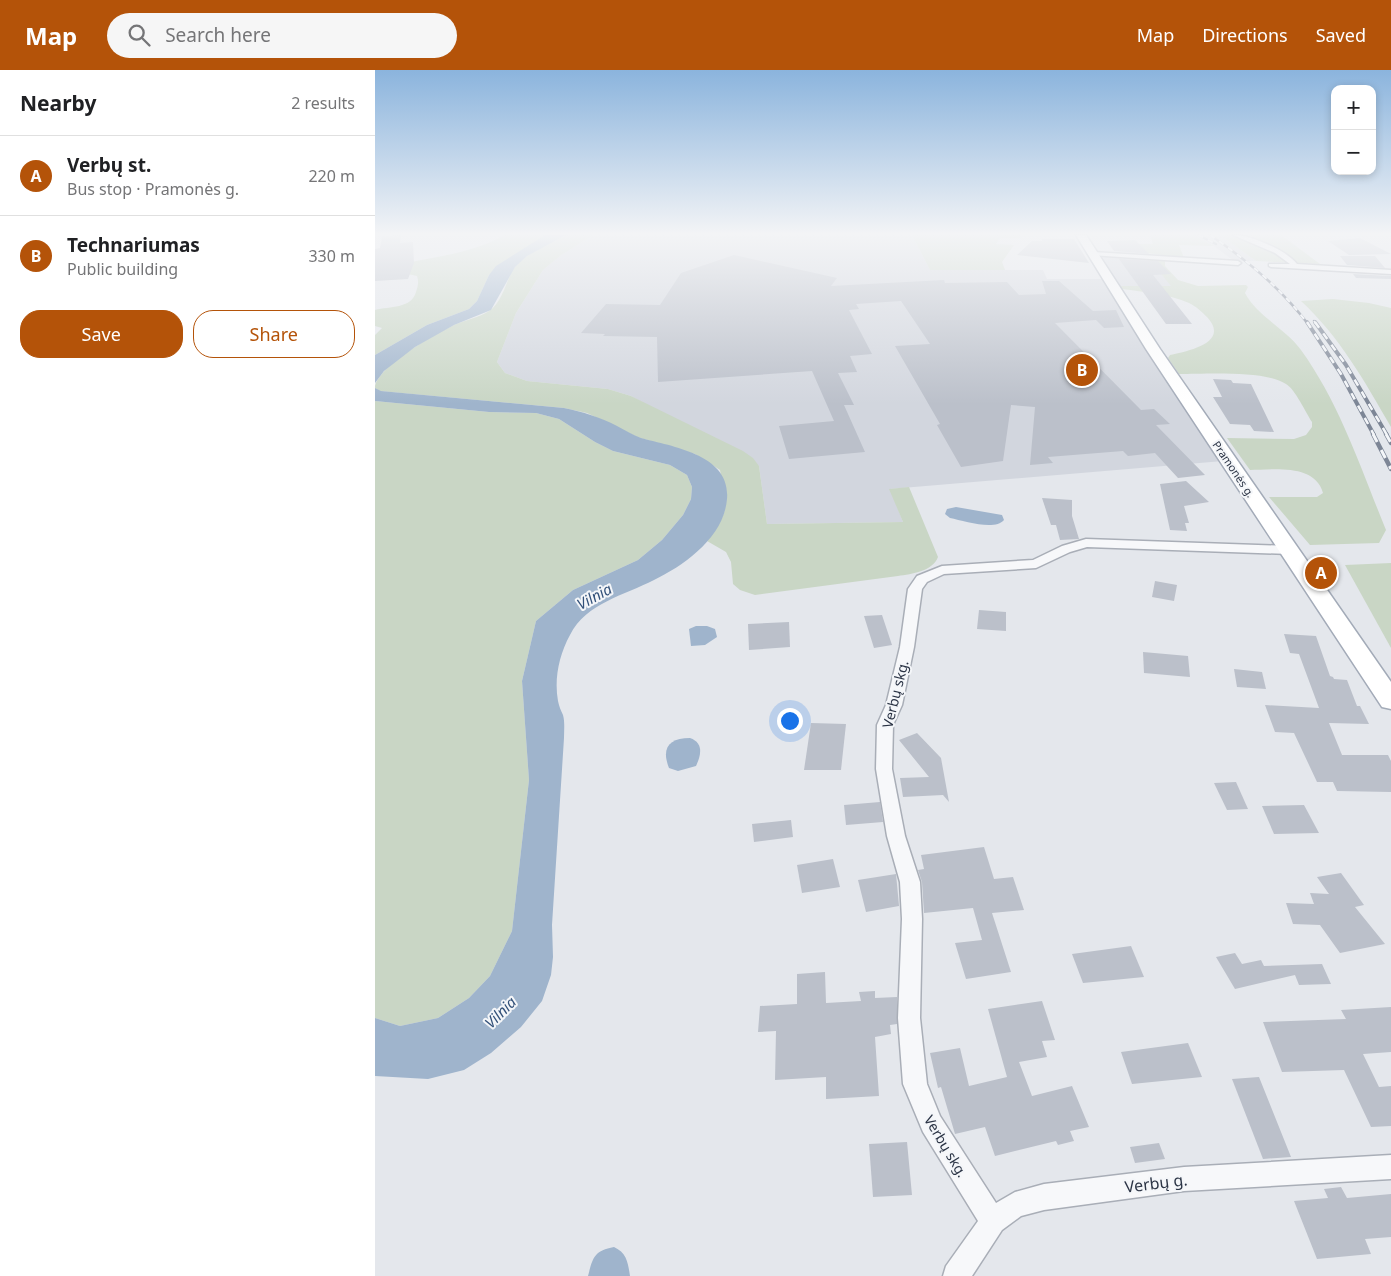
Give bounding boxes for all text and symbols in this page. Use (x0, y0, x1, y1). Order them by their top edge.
search box (107, 13, 457, 58)
text: Map (25, 19, 77, 52)
icon: search (125, 21, 153, 49)
text: Search here (165, 22, 271, 48)
text: Map (1137, 23, 1174, 47)
text: Directions (1202, 23, 1288, 47)
text: Saved (1316, 23, 1366, 47)
map controls (1331, 85, 1376, 175)
button: + (1331, 85, 1376, 130)
text: Nearby (20, 89, 96, 117)
text: 2 results (291, 92, 355, 114)
button: − (1331, 130, 1376, 175)
text: Verbų st. (67, 152, 151, 178)
text: A (30, 165, 42, 187)
text: 220 m (308, 165, 355, 187)
text: Bus stop · Pramonės g. (67, 178, 239, 200)
text: Technariumas (67, 232, 200, 258)
text: B (31, 245, 41, 267)
text: 330 m (308, 245, 355, 267)
text: Public building (67, 258, 178, 280)
button: Save (20, 310, 183, 358)
button: Share (193, 310, 355, 358)
pin: B (1066, 351, 1098, 389)
street label: Pramonės g. (1210, 438, 1258, 500)
pin: A (1305, 554, 1337, 592)
water label: Vilnia (573, 578, 615, 614)
street label: Verbų skg. (877, 658, 913, 730)
your location (777, 708, 803, 734)
water label: Vilnia (480, 991, 521, 1032)
street label: Verbų skg. (920, 1111, 972, 1181)
street label: Verbų g. (1123, 1168, 1189, 1198)

